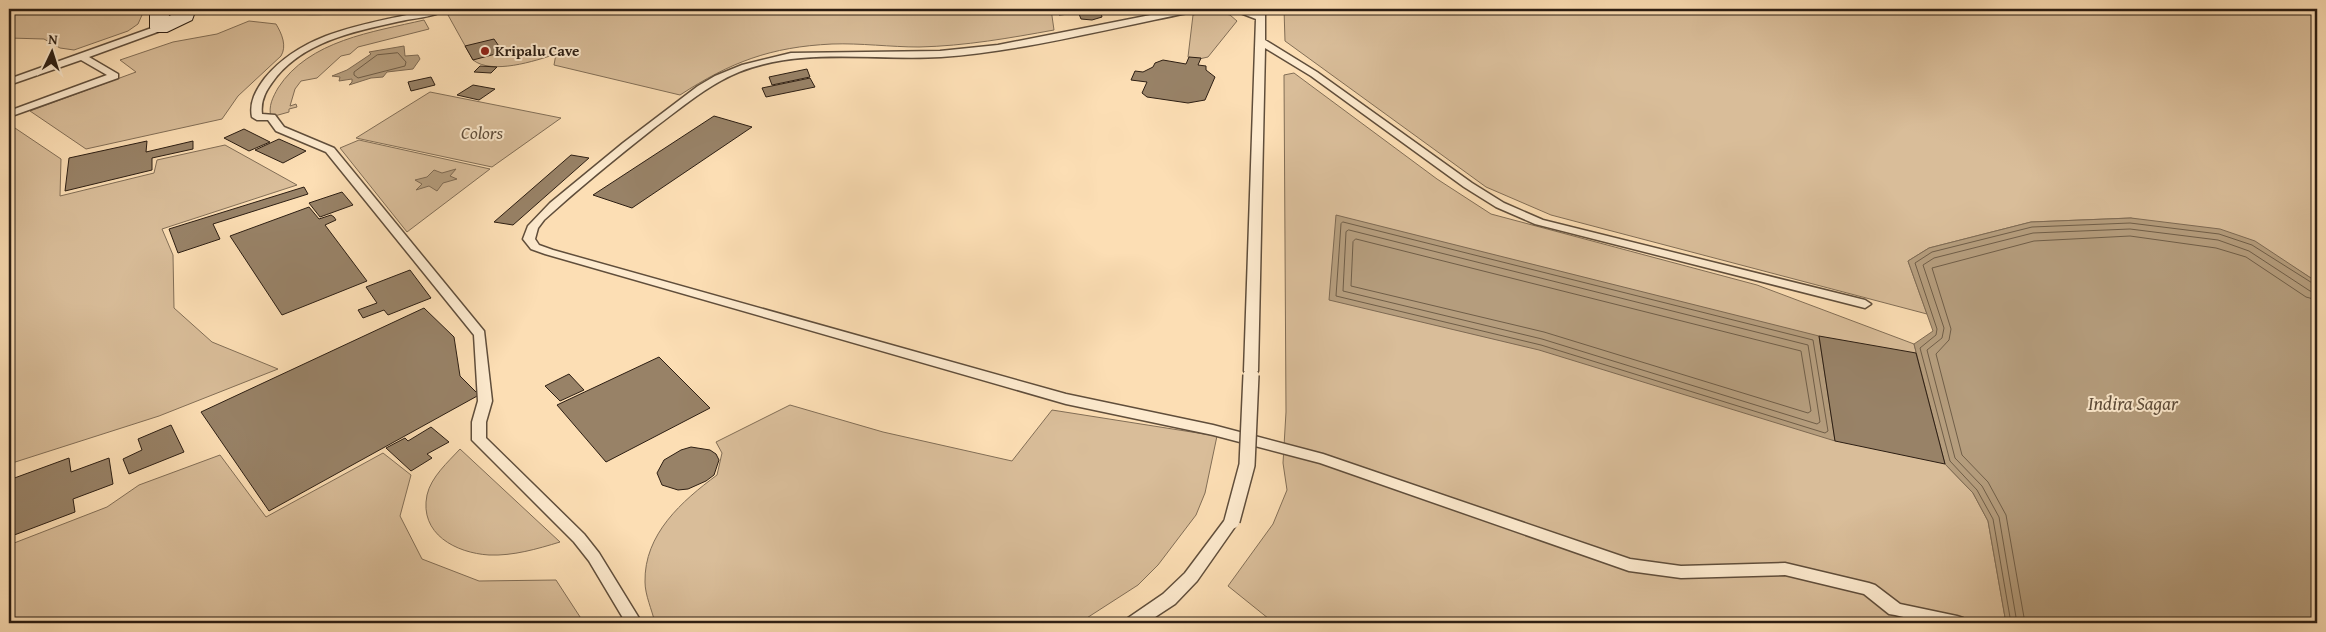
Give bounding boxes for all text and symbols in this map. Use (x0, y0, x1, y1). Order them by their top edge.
north arrow (28, 28, 78, 78)
text: N (48, 29, 59, 49)
place label: Kripalu Cave (495, 40, 579, 61)
marker: Kripalu Cave (479, 45, 491, 57)
park label: Colors (461, 119, 503, 146)
water label: Indira Sagar (2088, 389, 2179, 417)

